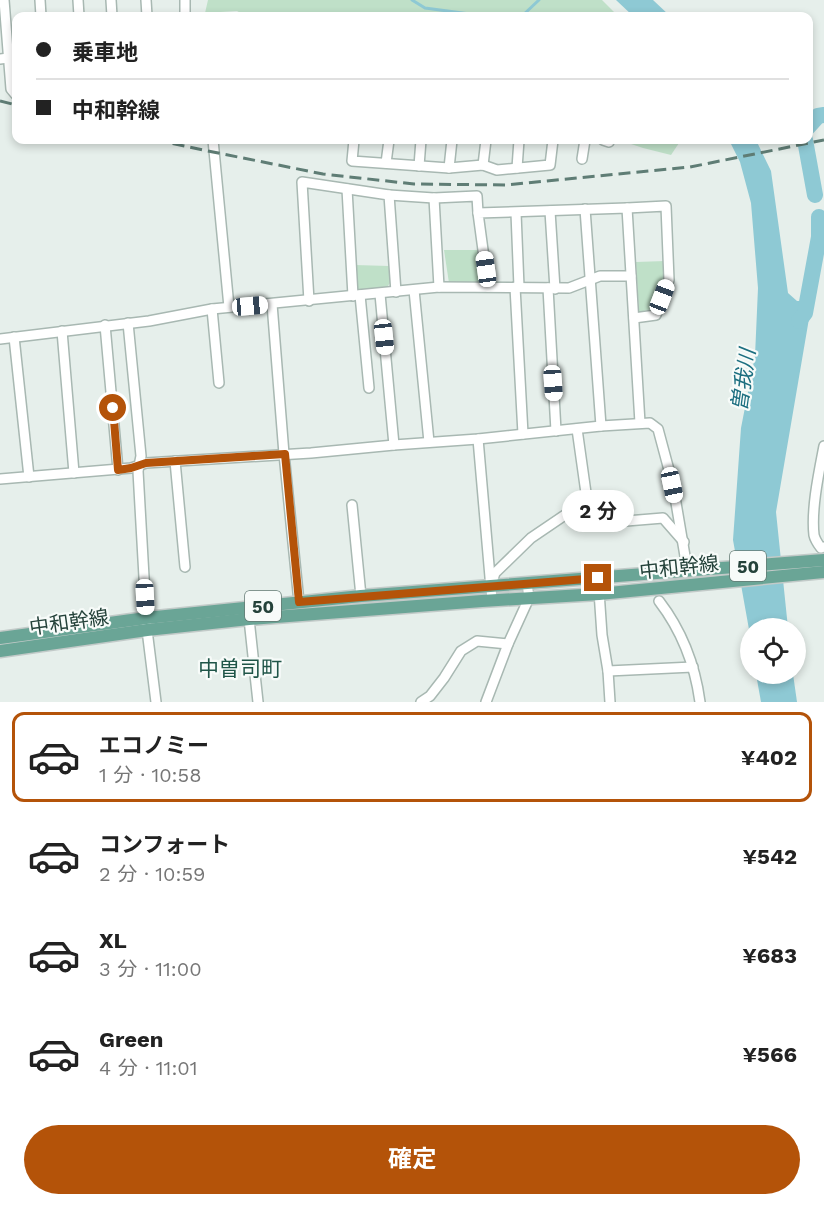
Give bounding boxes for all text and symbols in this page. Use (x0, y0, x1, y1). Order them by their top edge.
text: 乗車地 (72, 40, 138, 65)
text: 中和幹線 (72, 98, 160, 123)
car (475, 250, 497, 288)
car (647, 277, 677, 317)
car (231, 295, 269, 317)
car (373, 318, 395, 356)
water label: 曽我川 (726, 345, 760, 413)
car (543, 364, 563, 402)
route start (99, 394, 126, 421)
car (659, 466, 685, 504)
callout: 2 分 (562, 491, 634, 533)
text: 2 分 (579, 499, 617, 523)
street label: 中和幹線 (638, 551, 720, 583)
road number: 50 (730, 551, 766, 581)
route end (584, 564, 611, 591)
car (135, 579, 155, 615)
road number: 50 (245, 591, 281, 621)
street label: 中和幹線 (28, 605, 110, 639)
map controls (740, 618, 806, 684)
button: locate (740, 618, 806, 684)
district label: 中曽司町 (198, 656, 282, 681)
icon: car (27, 730, 81, 784)
text: エコノミー (99, 733, 209, 758)
text: ¥402 (741, 745, 797, 770)
text: 1 分 · 10:58 (99, 763, 202, 787)
icon: car (27, 829, 81, 883)
text: コンフォート (99, 832, 230, 857)
text: ¥542 (742, 844, 797, 869)
text: 2 分 · 10:59 (99, 862, 205, 886)
icon: car (27, 928, 81, 982)
text: XL (99, 928, 127, 953)
text: ¥683 (742, 943, 797, 968)
text: 3 分 · 11:00 (99, 957, 202, 981)
icon: car (27, 1027, 81, 1081)
text: Green (99, 1027, 163, 1052)
text: ¥566 (742, 1042, 797, 1067)
text: 4 分 · 11:01 (99, 1056, 198, 1080)
button: 確定 (24, 1125, 800, 1194)

